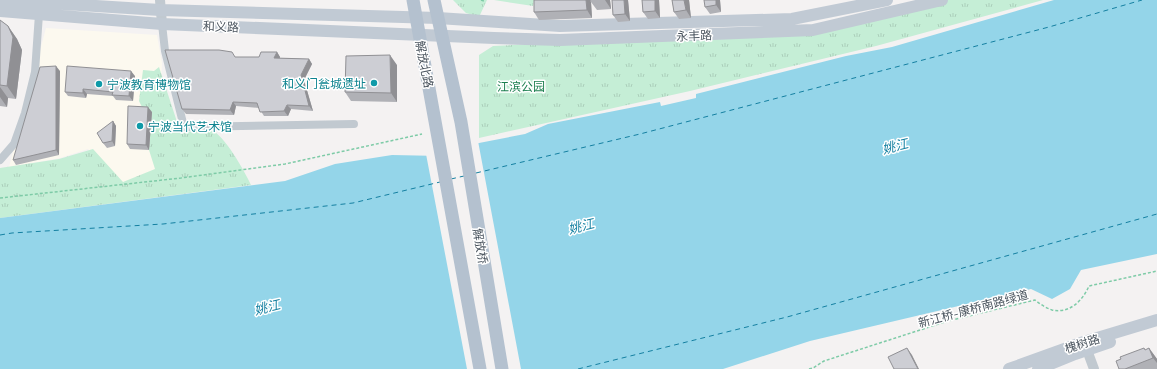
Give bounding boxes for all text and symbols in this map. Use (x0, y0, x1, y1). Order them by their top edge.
street label: 和义路 (203, 18, 239, 34)
street label: 永丰路 (676, 27, 712, 43)
street label: 解放北路 (414, 39, 436, 89)
place label: 和义门瓮城遗址 (282, 76, 366, 90)
place label: 宁波教育博物馆 (107, 77, 191, 91)
marker: 和义门瓮城遗址 (369, 78, 379, 88)
marker: 宁波教育博物馆 (94, 79, 104, 89)
park label: 江滨公园 (497, 79, 545, 93)
place label: 宁波当代艺术馆 (148, 119, 232, 133)
marker: 宁波当代艺术馆 (135, 121, 145, 131)
water label: 姚江 (880, 135, 911, 157)
water label: 姚江 (566, 215, 597, 237)
street label: 解放桥 (471, 227, 491, 265)
street label: 新江桥-康桥南路绿道 (916, 287, 1030, 329)
water label: 姚江 (252, 296, 283, 318)
street label: 槐树路 (1063, 331, 1101, 355)

